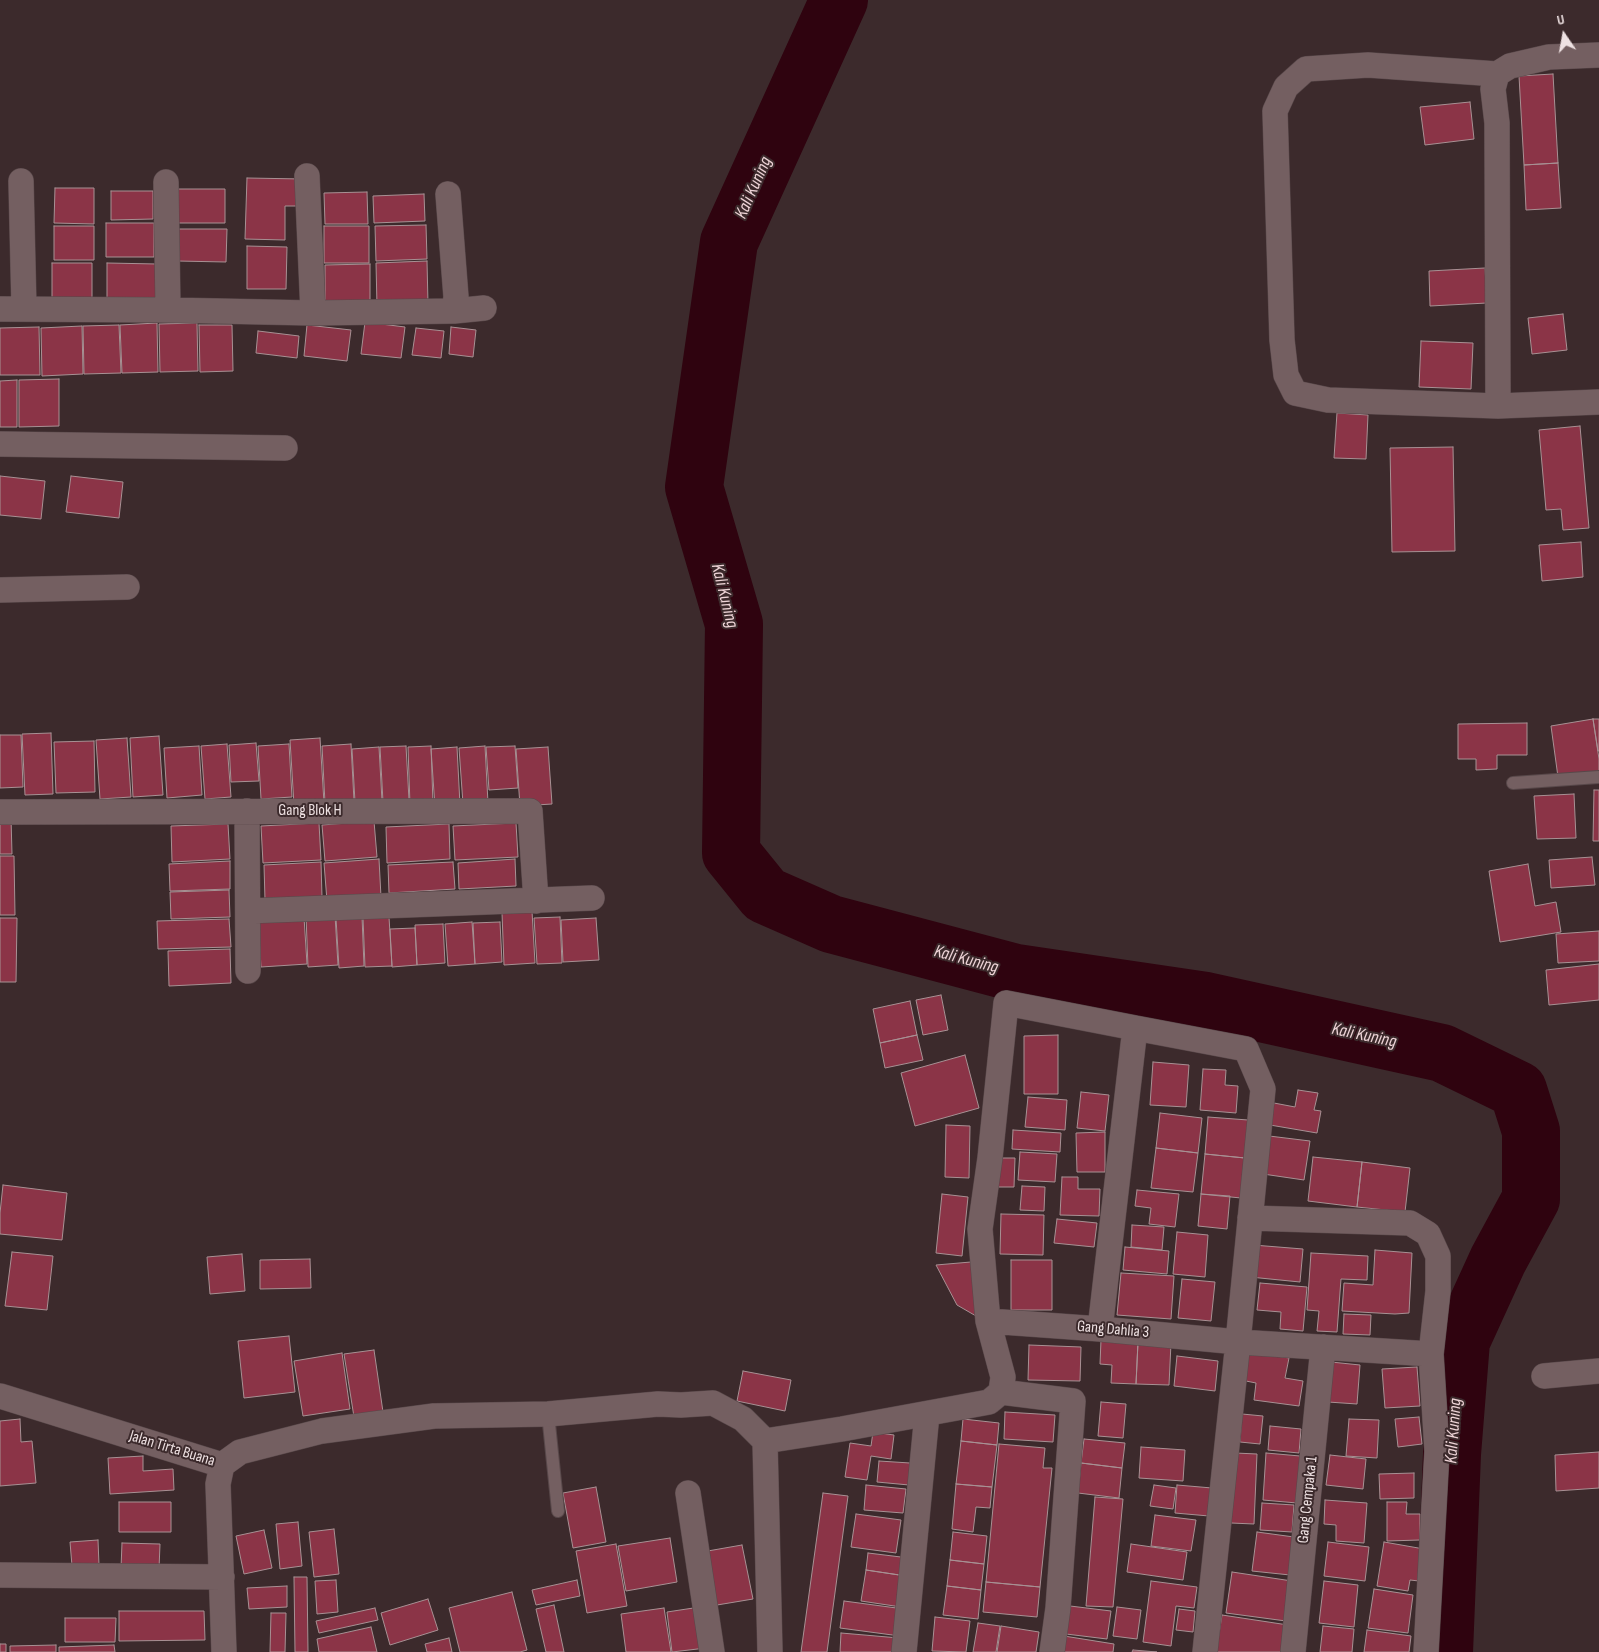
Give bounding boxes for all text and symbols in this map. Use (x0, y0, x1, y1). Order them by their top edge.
north arrow (1539, 10, 1589, 60)
text: U (1555, 11, 1566, 29)
water label: Kali Kuning (731, 154, 777, 222)
water label: Kali Kuning (706, 562, 742, 630)
street label: Gang Blok H (278, 801, 342, 821)
water label: Kali Kuning (932, 941, 1000, 979)
water label: Kali Kuning (1330, 1019, 1398, 1053)
street label: Gang Dahlia 3 (1076, 1317, 1150, 1343)
water label: Kali Kuning (1441, 1398, 1467, 1464)
street label: Jalan Tirta Buana (127, 1427, 217, 1471)
street label: Gang Cempaka 1 (1294, 1456, 1322, 1544)

